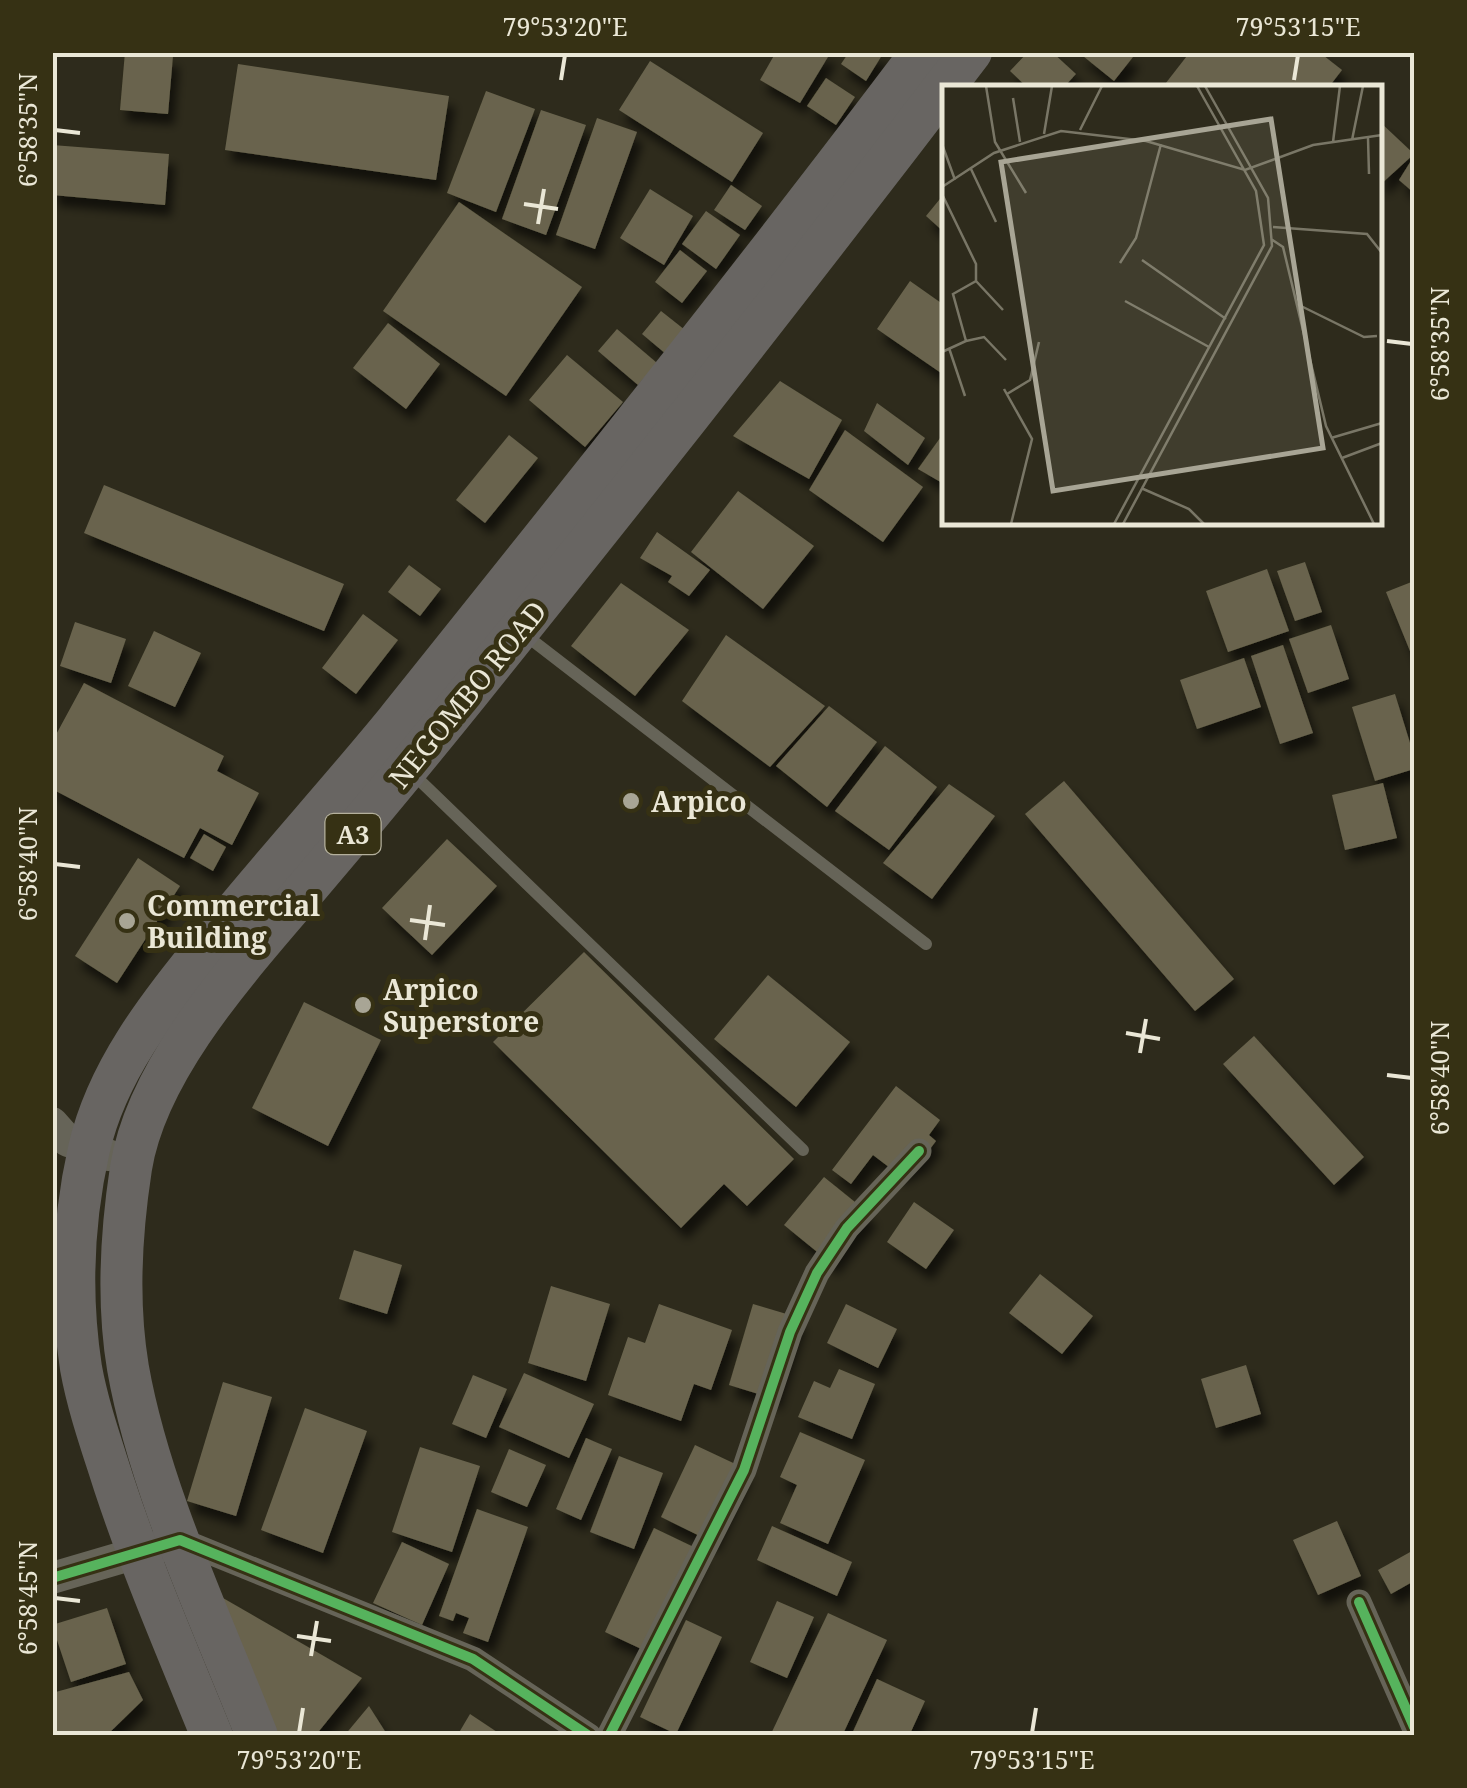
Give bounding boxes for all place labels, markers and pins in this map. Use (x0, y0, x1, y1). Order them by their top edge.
place label: Arpico (651, 782, 747, 820)
marker: Arpico (620, 790, 642, 812)
place label: Commercial Building (147, 886, 320, 956)
marker: Commercial Building (116, 910, 138, 932)
place label: Arpico Superstore (383, 970, 539, 1040)
marker: Arpico Superstore (352, 994, 374, 1016)

